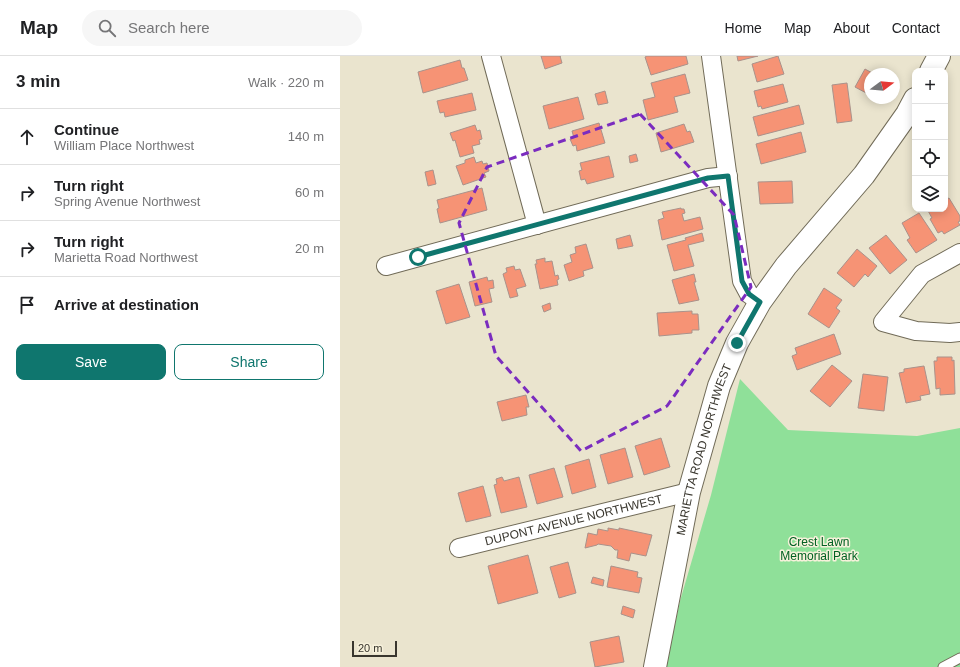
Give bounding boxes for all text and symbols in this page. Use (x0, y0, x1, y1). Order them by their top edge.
search box (82, 10, 362, 46)
text: Map (20, 17, 58, 38)
icon: search (96, 17, 118, 39)
text: Search here (128, 19, 210, 36)
text: Home (725, 20, 762, 36)
text: Map (784, 20, 811, 36)
text: About (833, 20, 870, 36)
text: Contact (892, 20, 940, 36)
north arrow (864, 68, 900, 104)
map controls (912, 68, 948, 212)
button: + (912, 68, 948, 104)
text: 3 min (16, 72, 60, 91)
text: Walk · 220 m (248, 75, 324, 90)
button: − (912, 104, 948, 140)
text: Continue (54, 121, 119, 138)
icon: ahead (16, 126, 38, 148)
text: 140 m (288, 129, 324, 144)
text: William Place Northwest (54, 138, 194, 153)
button: locate (912, 140, 948, 176)
button: layers (912, 176, 948, 212)
text: Turn right (54, 177, 124, 194)
icon: right (16, 182, 38, 204)
text: 60 m (295, 185, 324, 200)
text: Spring Avenue Northwest (54, 194, 200, 209)
text: Turn right (54, 233, 124, 250)
icon: right (16, 238, 38, 260)
text: 20 m (295, 241, 324, 256)
route start (409, 248, 427, 266)
text: Marietta Road Northwest (54, 250, 198, 265)
icon: arrive (16, 294, 38, 316)
text: Arrive at destination (54, 296, 199, 313)
route end (728, 334, 746, 352)
button: Save (16, 344, 166, 380)
button: Share (174, 344, 324, 380)
street label: MARIETTA ROAD NORTHWEST (674, 361, 735, 537)
street label: DUPONT AVENUE NORTHWEST (483, 492, 664, 548)
park label: Crest Lawn Memorial Park (780, 535, 859, 563)
scale bar (352, 639, 397, 658)
text: 20 m (358, 642, 382, 654)

